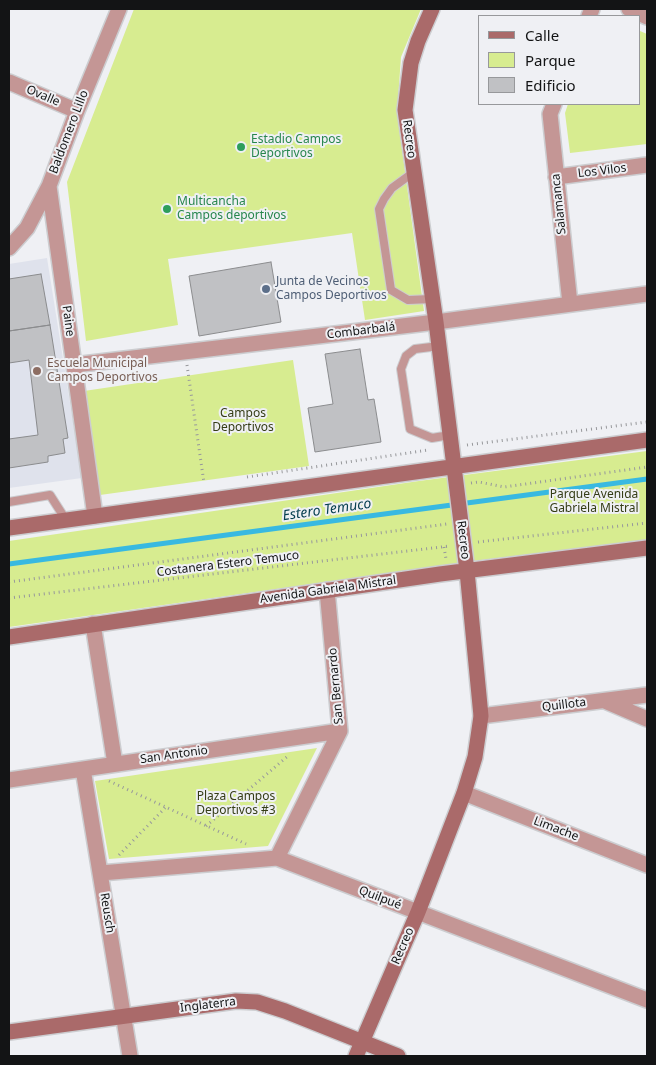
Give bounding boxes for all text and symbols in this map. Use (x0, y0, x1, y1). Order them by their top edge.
legend (478, 15, 641, 105)
text: Calle (525, 25, 559, 45)
text: Parque (525, 50, 575, 70)
text: Edificio (525, 75, 576, 95)
street label: Ovalle (24, 83, 62, 109)
street label: Baldomero Lillo (46, 88, 92, 176)
street label: Recreo (399, 119, 419, 159)
place label: Estadio Campos Deportivos (251, 133, 341, 161)
marker: Estadio Campos Deportivos (235, 141, 247, 153)
street label: Los Vilos (577, 161, 627, 181)
street label: Salamanca (549, 173, 569, 235)
place label: Multicancha Campos deportivos (177, 195, 286, 223)
marker: Multicancha Campos deportivos (161, 203, 173, 215)
place label: Junta de Vecinos Campos Deportivos (276, 275, 387, 303)
marker: Junta de Vecinos Campos Deportivos (260, 283, 272, 295)
street label: Paine (59, 305, 77, 337)
street label: Combarbalá (326, 320, 396, 342)
place label: Escuela Municipal Campos Deportivos (47, 357, 158, 385)
marker: Escuela Municipal Campos Deportivos (31, 365, 43, 377)
park label: Campos Deportivos (212, 407, 274, 435)
park label: Parque Avenida Gabriela Mistral (549, 488, 639, 516)
water label: Estero Temuco (282, 495, 372, 525)
street label: Recreo (453, 520, 473, 560)
street label: Costanera Estero Temuco (156, 548, 300, 580)
street label: Avenida Gabriela Mistral (259, 573, 397, 607)
street label: San Bernardo (325, 647, 347, 725)
street label: Quillota (541, 695, 587, 715)
street label: San Antonio (139, 743, 209, 767)
park label: Plaza Campos Deportivos #3 (196, 790, 276, 818)
street label: Limache (531, 814, 581, 844)
street label: Quilpué (357, 883, 403, 913)
street label: Reusch (97, 892, 117, 934)
street label: Recreo (389, 925, 417, 967)
street label: Inglaterra (179, 994, 237, 1016)

